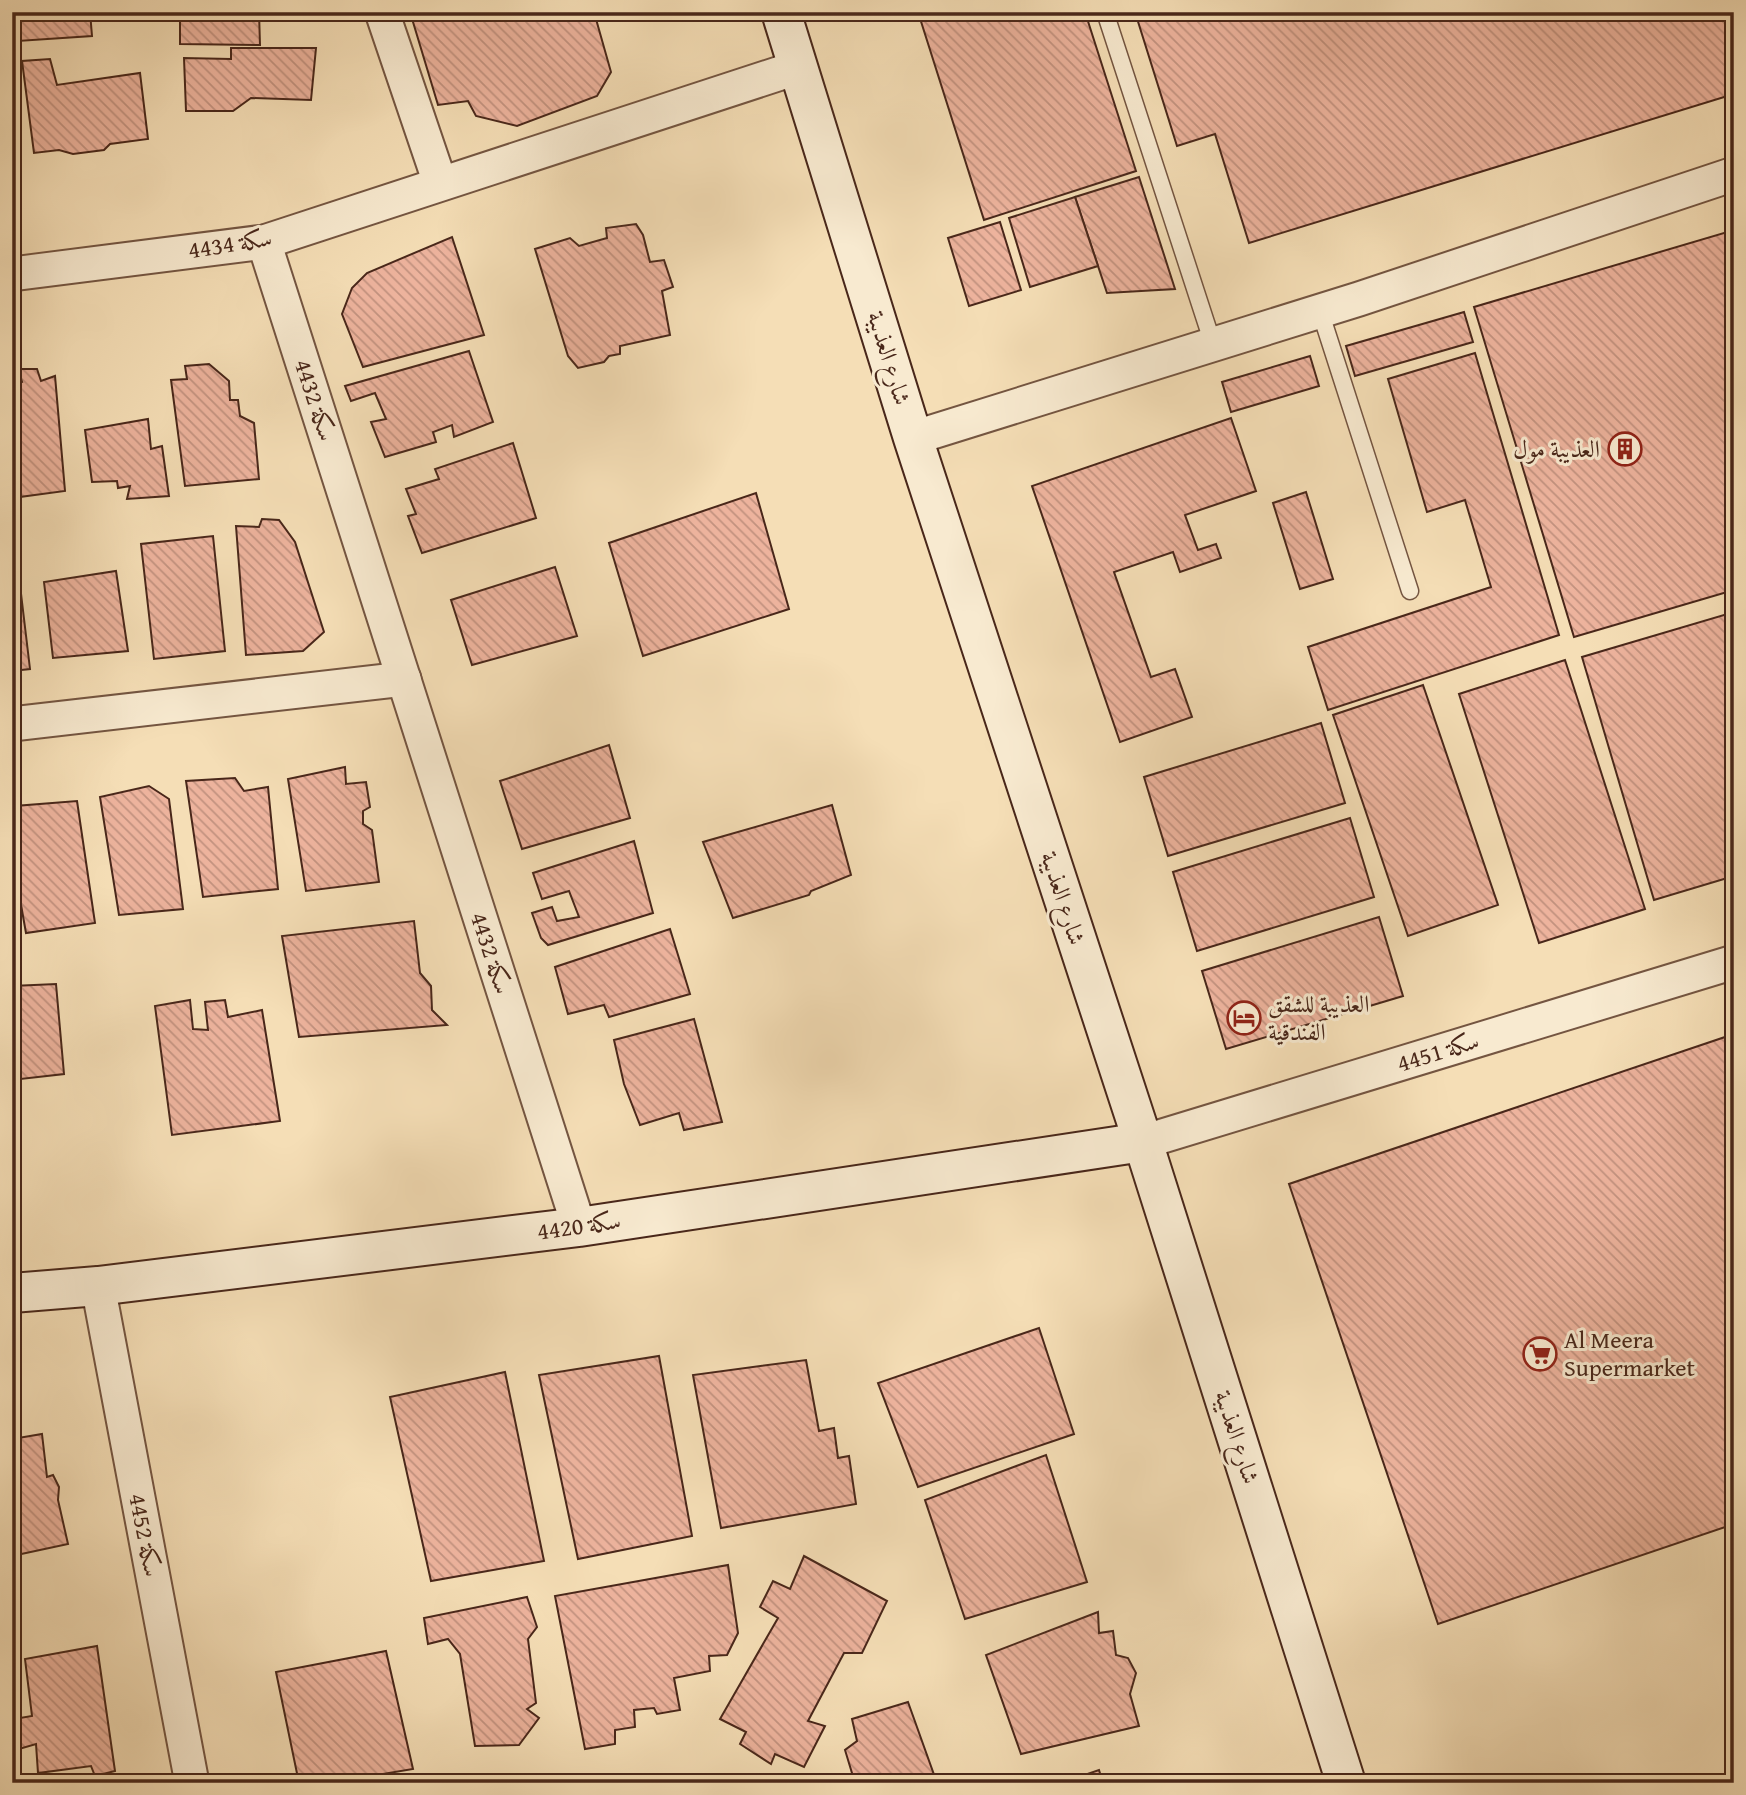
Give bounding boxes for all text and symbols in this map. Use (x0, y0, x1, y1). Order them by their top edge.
street label: سكة 4434 (186, 220, 274, 267)
street label: شارع العذيبة (856, 307, 920, 410)
street label: سكة 4432 (286, 354, 345, 445)
building icon: العذيبة مول (1606, 430, 1644, 468)
place label: العذيبة مول (1513, 431, 1600, 466)
street label: شارع العذيبة (1029, 846, 1095, 950)
street label: سكة 4432 (462, 907, 521, 998)
place label: العذيبة للشقق الفندقية (1268, 986, 1369, 1049)
hotel icon: العذيبة للشقق الفندقية (1225, 999, 1263, 1037)
street label: سكة 4451 (1392, 1022, 1483, 1081)
street label: سكة 4420 (535, 1202, 623, 1249)
place label: Al Meera Supermarket (1564, 1322, 1696, 1385)
supermarket icon: Al Meera Supermarket (1521, 1335, 1559, 1373)
street label: شارع العذيبة (1203, 1385, 1269, 1489)
street label: سكة 4452 (120, 1490, 171, 1580)

